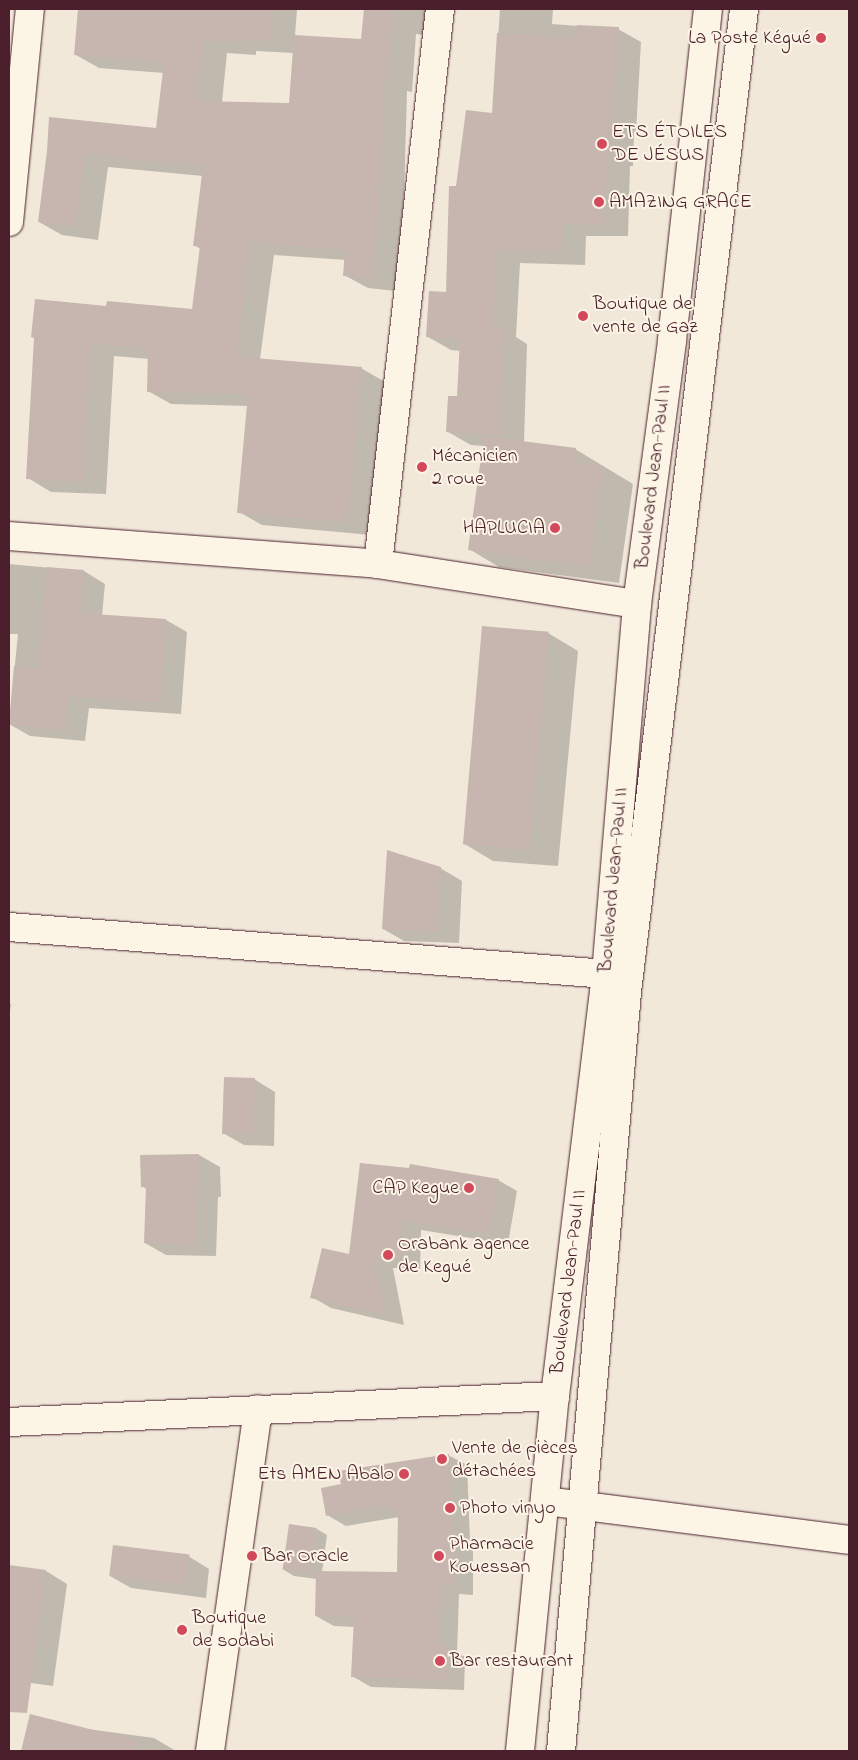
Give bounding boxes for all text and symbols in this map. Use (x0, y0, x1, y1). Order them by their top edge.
place label: La Poste Kégué (688, 26, 811, 50)
marker: La Poste Kégué (815, 32, 827, 44)
place label: ETS ÉTOILES DE JÉSUS (612, 120, 727, 167)
marker: ETS ÉTOILES DE JÉSUS (596, 138, 608, 150)
place label: AMAZING GRACE (609, 190, 752, 214)
marker: AMAZING GRACE (593, 196, 605, 208)
place label: Boutique de vente de Gaz (593, 292, 698, 339)
marker: Boutique de vente de Gaz (577, 310, 589, 322)
street label: Boulevard Jean-Paul II (631, 383, 677, 571)
place label: Mécanicien 2 roue (432, 444, 518, 491)
marker: Mécanicien 2 roue (416, 461, 428, 473)
place label: HAPLUCIA (463, 516, 545, 540)
marker: HAPLUCIA (549, 522, 561, 534)
street label: Boulevard Jean-Paul II (594, 786, 634, 974)
place label: CAP Kegue (372, 1176, 459, 1200)
marker: CAP Kegue (463, 1182, 475, 1194)
street label: Boulevard Jean-Paul II (546, 1188, 592, 1376)
place label: Orabank agence de Kegué (398, 1232, 530, 1279)
marker: Orabank agence de Kegué (382, 1249, 394, 1261)
place label: Vente de pièces détachées (452, 1436, 578, 1483)
marker: Vente de pièces détachées (436, 1453, 448, 1465)
place label: Ets AMEN Abalo (257, 1462, 394, 1486)
marker: Ets AMEN Abalo (398, 1468, 410, 1480)
place label: Photo vinyo (460, 1496, 556, 1520)
marker: Photo vinyo (444, 1502, 456, 1514)
place label: Pharmacie Kouessan (449, 1532, 534, 1579)
place label: Bar Oracle (262, 1544, 349, 1568)
marker: Bar Oracle (246, 1550, 258, 1562)
marker: Pharmacie Kouessan (433, 1550, 445, 1562)
place label: Boutique de sodabi (192, 1606, 274, 1653)
marker: Boutique de sodabi (176, 1624, 188, 1636)
place label: Bar restaurant (450, 1649, 573, 1673)
marker: Bar restaurant (434, 1655, 446, 1667)

